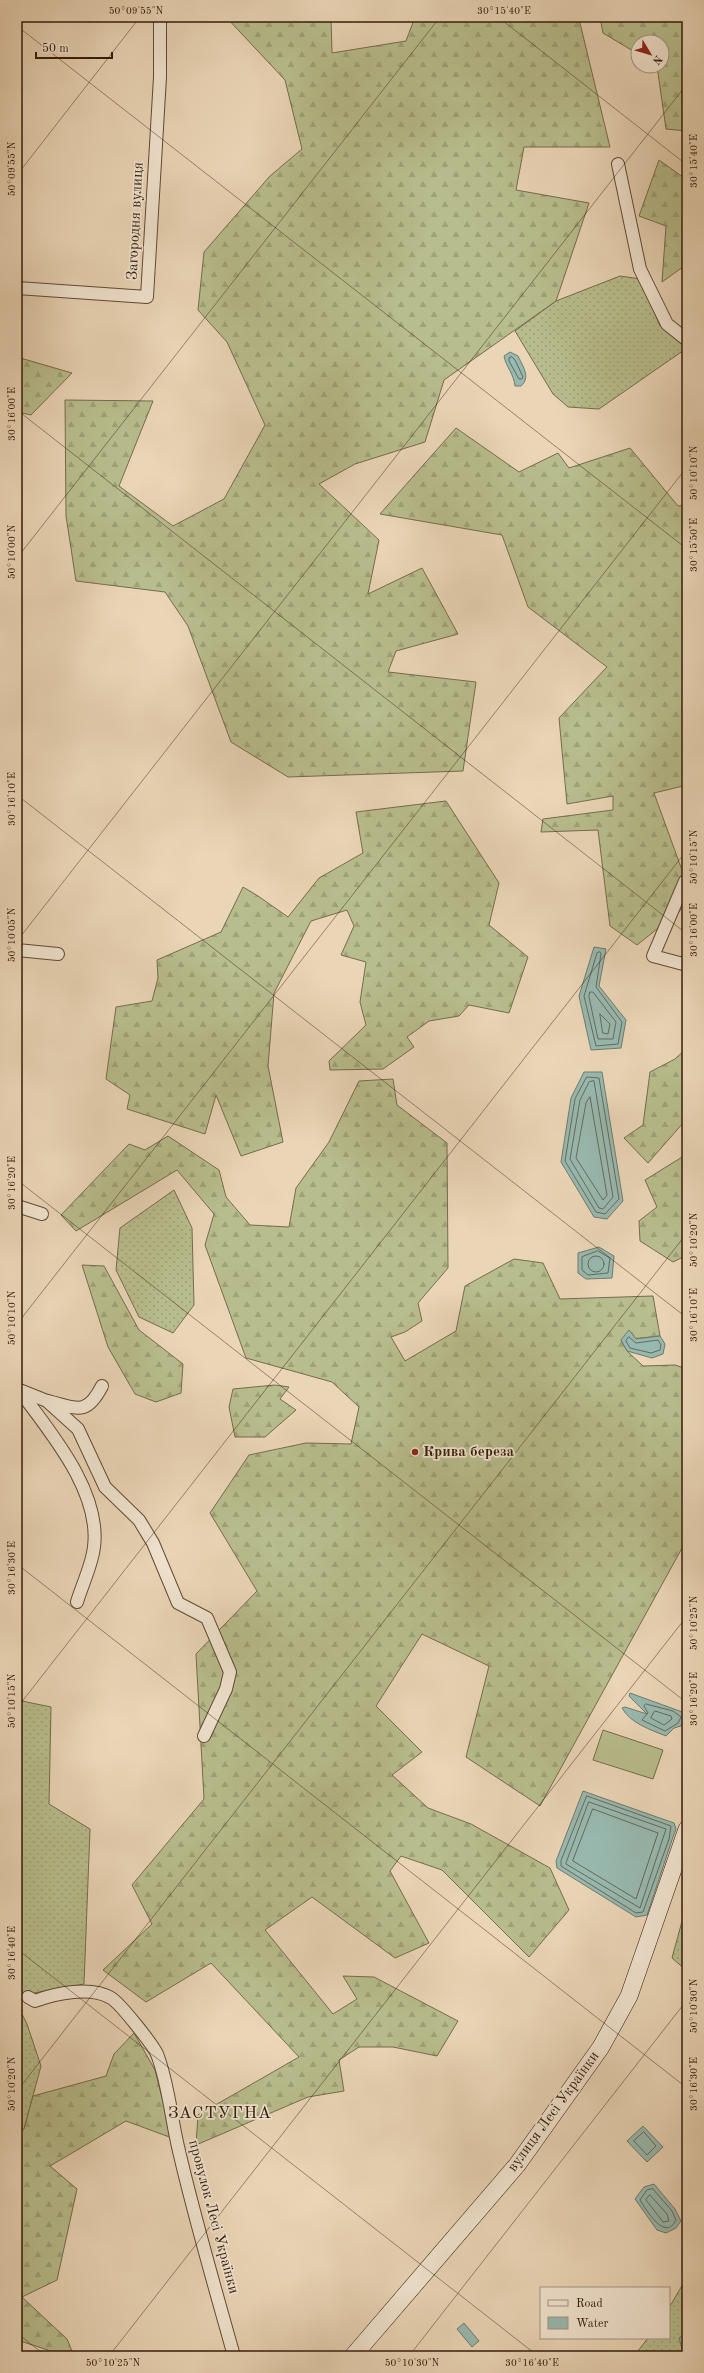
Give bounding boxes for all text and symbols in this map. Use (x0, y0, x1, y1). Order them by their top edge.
text: 50°09'55"N (109, 6, 164, 16)
text: 30°15'40"E (477, 6, 531, 16)
scale bar (36, 34, 112, 60)
north arrow (630, 34, 670, 74)
text: 50 m (42, 42, 69, 55)
text: N (649, 53, 664, 66)
text: 30°15'40"E (689, 134, 699, 188)
text: 50°09'55"N (7, 141, 17, 196)
street label: Загородня вулиця (125, 161, 147, 280)
text: 30°16'00"E (7, 387, 17, 441)
text: 50°10'10"N (689, 445, 699, 500)
text: 30°15'50"E (689, 518, 699, 572)
text: 50°10'00"N (7, 524, 17, 579)
text: 30°16'10"E (7, 772, 17, 826)
text: 50°10'15"N (689, 829, 699, 884)
text: 30°16'00"E (689, 903, 699, 957)
text: 50°10'05"N (7, 907, 17, 962)
text: 30°16'20"E (7, 1156, 17, 1210)
text: 50°10'20"N (689, 1212, 699, 1267)
text: 30°16'10"E (689, 1288, 699, 1342)
text: 50°10'10"N (7, 1290, 17, 1345)
place label: Крива береза (423, 1445, 515, 1460)
marker: Крива береза (410, 1447, 420, 1457)
text: 30°16'30"E (7, 1541, 17, 1595)
text: 50°10'25"N (689, 1595, 699, 1650)
text: 30°16'20"E (689, 1672, 699, 1726)
text: 50°10'15"N (7, 1673, 17, 1728)
text: 30°16'40"E (7, 1926, 17, 1980)
text: 50°10'30"N (689, 1978, 699, 2033)
street label: вулиця Лесі Українки (505, 2049, 603, 2175)
text: 50°10'20"N (7, 2056, 17, 2111)
text: 30°16'30"E (689, 2057, 699, 2111)
district label: ЗАСТУГНА (168, 2105, 272, 2122)
street label: провулок Лесі Українки (185, 2138, 241, 2296)
legend (540, 2287, 670, 2339)
text: Road (576, 2298, 603, 2310)
text: Water (576, 2318, 609, 2330)
text: 50°10'25"N (86, 2358, 141, 2368)
text: 50°10'30"N (385, 2358, 440, 2368)
text: 30°16'40"E (505, 2358, 559, 2368)

